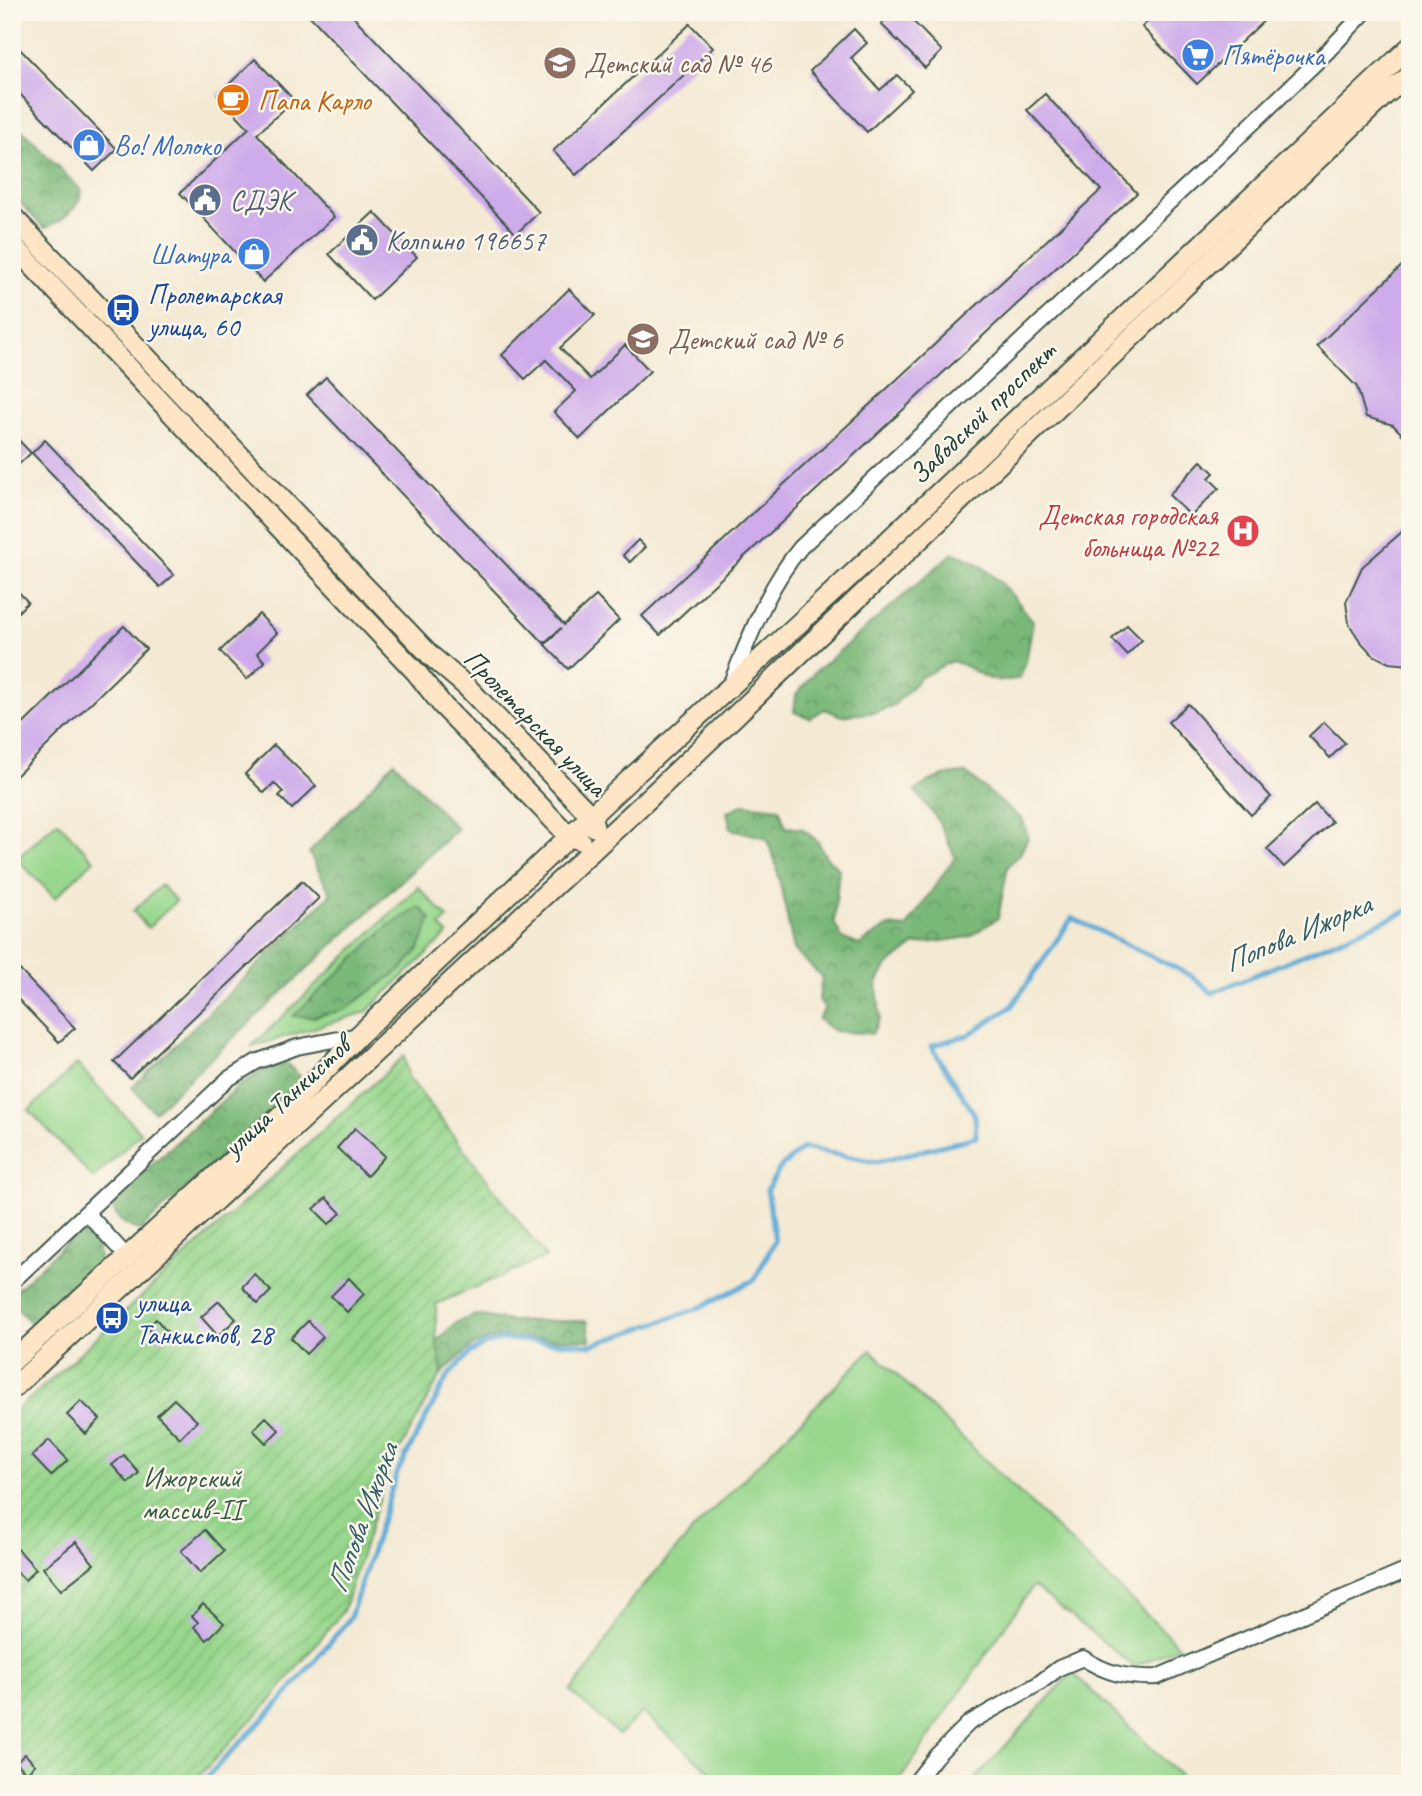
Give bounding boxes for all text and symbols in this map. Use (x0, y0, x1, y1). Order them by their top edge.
supermarket icon: Пятёрочка (1179, 36, 1217, 74)
place label: Пятёрочка (1222, 38, 1326, 73)
school or university icon: Детский сад № 46 (541, 44, 579, 82)
place label: Детский сад № 46 (584, 46, 773, 81)
cafe icon: Папа Карло (214, 81, 252, 119)
place label: Папа Карло (258, 83, 373, 118)
shop icon: Во! Молоко (70, 126, 108, 164)
place label: Во! Молоко (114, 128, 223, 163)
public building icon: СДЭК (186, 181, 224, 219)
place label: СДЭК (230, 183, 297, 218)
public building icon: Колпино 196657 (343, 221, 381, 259)
place label: Колпино 196657 (386, 223, 547, 258)
shop icon: Шатура (235, 235, 273, 273)
place label: Шатура (150, 237, 233, 272)
place label: Пролетарская улица, 60 (146, 277, 283, 344)
bus stop icon: Пролетарская улица, 60 (104, 291, 142, 329)
school or university icon: Детский сад № 6 (624, 320, 662, 358)
place label: Детский сад № 6 (668, 322, 844, 357)
street label: Заводской проспект (901, 332, 1064, 491)
place label: Детская городская больница №22 (1038, 498, 1220, 565)
hospital icon: Детская городская больница №22 (1224, 512, 1262, 550)
street label: Пролетарская улица (457, 641, 616, 805)
water label: Попова Ижорка (1218, 884, 1379, 981)
street label: улица Танкистов (214, 1024, 362, 1166)
place label: улица Танкистов, 28 (134, 1285, 275, 1352)
bus stop icon: улица Танкистов, 28 (93, 1299, 131, 1337)
water label: Попова Ижорка (318, 1436, 407, 1598)
park label: Ижорский массив-II (142, 1460, 248, 1527)

